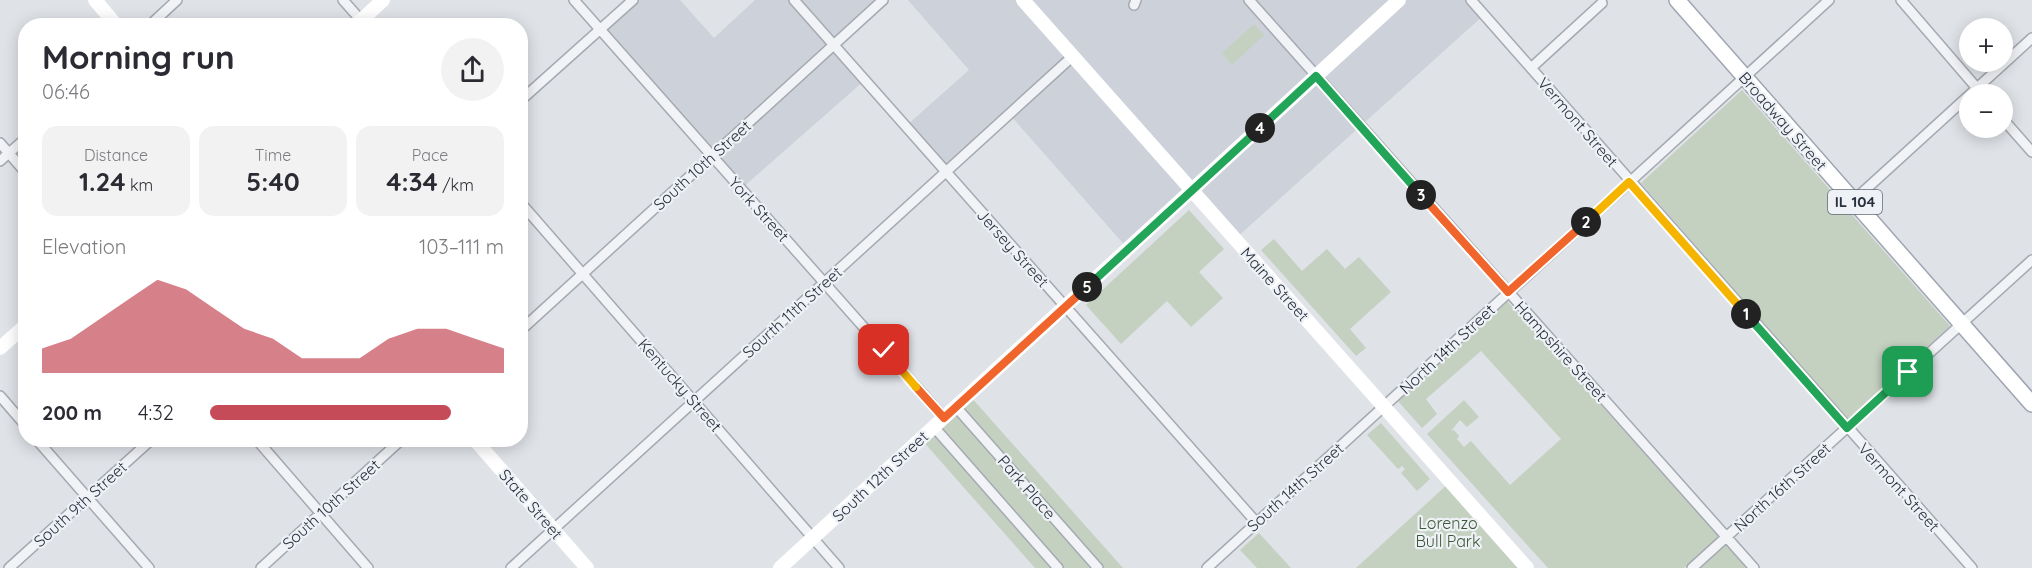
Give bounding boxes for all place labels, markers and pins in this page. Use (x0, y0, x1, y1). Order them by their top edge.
pin: 4 (1245, 113, 1275, 143)
pin: 3 (1406, 180, 1436, 210)
pin: 2 (1571, 207, 1601, 237)
pin: 5 (1072, 272, 1102, 302)
pin: 1 (1731, 299, 1761, 329)
pin (858, 324, 909, 375)
pin (1882, 346, 1933, 397)

